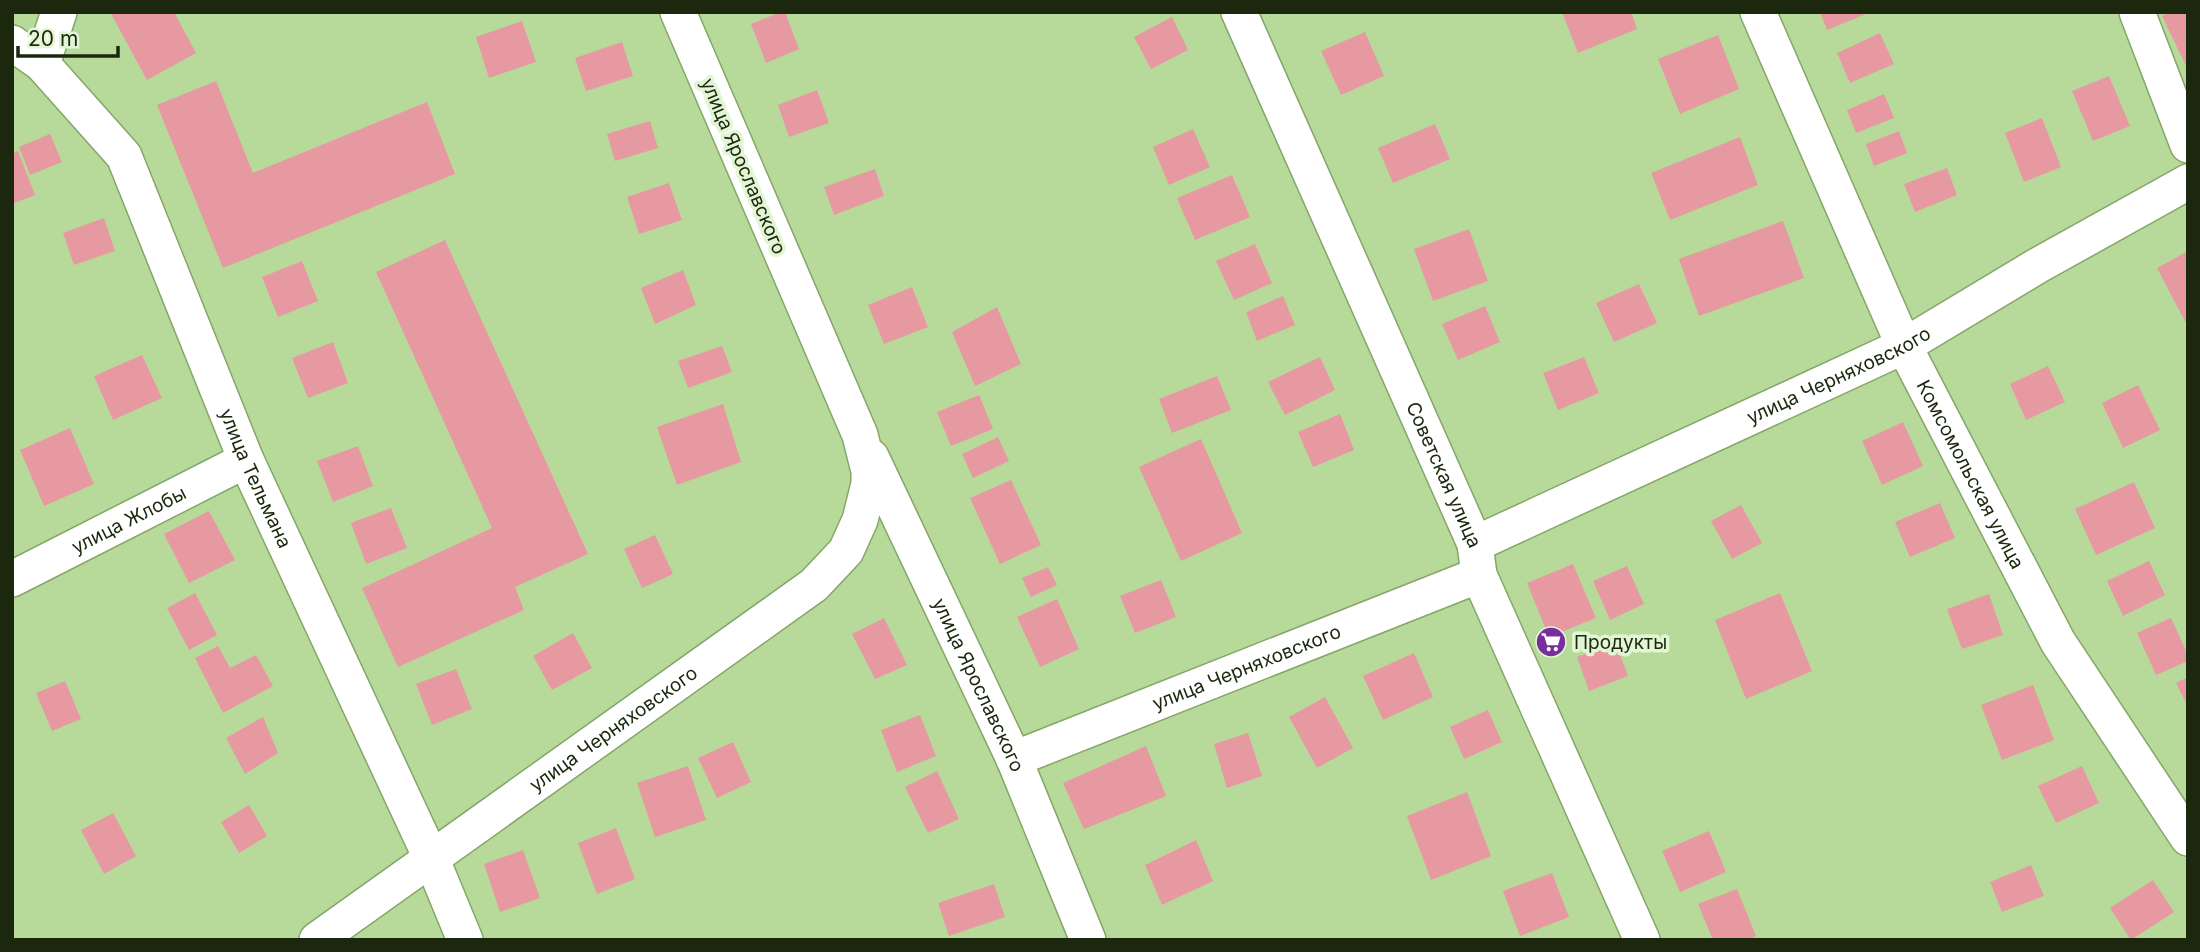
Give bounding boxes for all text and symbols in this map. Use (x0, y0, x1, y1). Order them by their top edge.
scale bar (18, 14, 117, 58)
text: 20 m (28, 26, 78, 51)
street label: улица Ярославского (696, 75, 791, 258)
street label: улица Черняховского (1743, 322, 1935, 429)
street label: Комсомольская улица (1912, 376, 2029, 573)
street label: Советская улица (1401, 398, 1486, 551)
street label: улица Тельмана (215, 405, 296, 552)
street label: улица Жлобы (68, 481, 190, 559)
street label: улица Ярославского (927, 594, 1029, 775)
street label: улица Черняховского (1149, 620, 1344, 715)
supermarket icon: Продукты (1534, 625, 1568, 659)
place label: Продукты (1574, 631, 1667, 654)
street label: улица Черняховского (525, 661, 702, 797)

